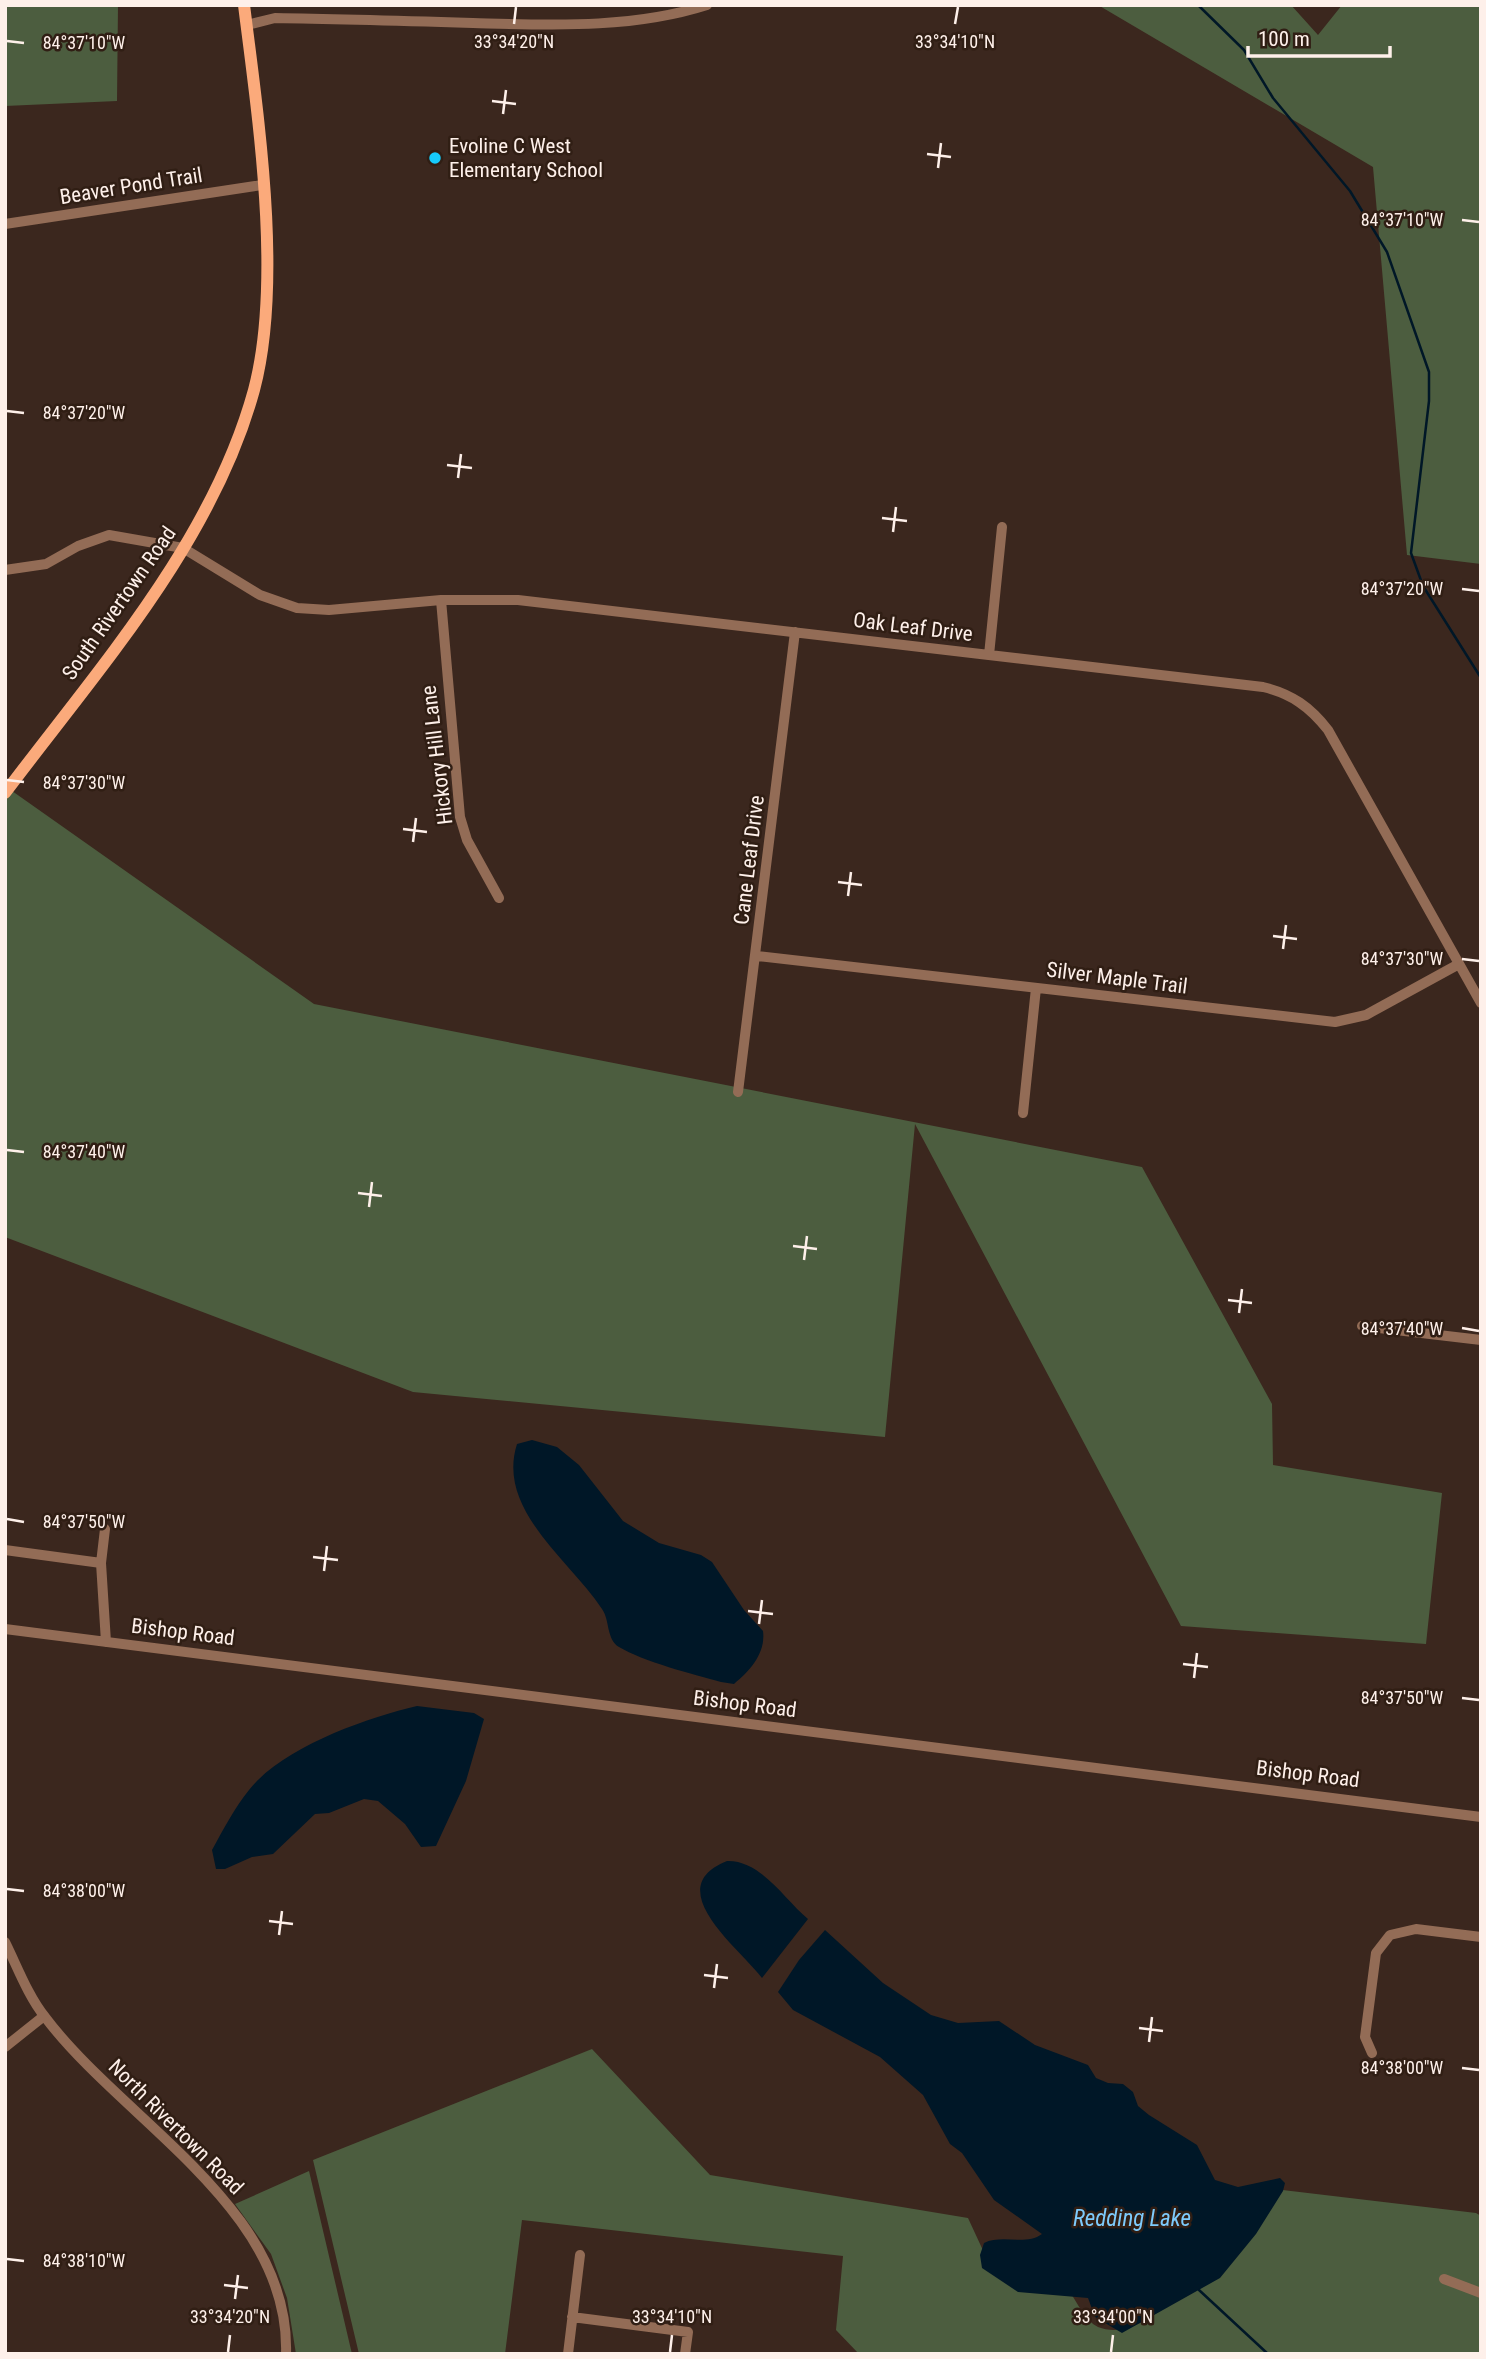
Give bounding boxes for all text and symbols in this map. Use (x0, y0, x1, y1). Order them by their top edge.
scale bar (1248, 14, 1390, 58)
text: 100 m (1258, 27, 1310, 51)
text: 33°34'20"N (474, 31, 554, 52)
text: 33°34'10"N (915, 31, 995, 52)
text: 84°37'10"W (43, 32, 126, 53)
place label: Evoline C West Elementary School (449, 134, 603, 182)
marker: Evoline C West Elementary School (427, 150, 443, 166)
street label: Beaver Pond Trail (58, 163, 204, 209)
text: 84°37'10"W (1361, 209, 1444, 230)
text: 84°37'20"W (43, 402, 126, 423)
street label: South Rivertown Road (57, 522, 181, 684)
text: 84°37'20"W (1361, 578, 1444, 599)
street label: Oak Leaf Drive (852, 608, 974, 646)
street label: Hickory Hill Lane (417, 684, 457, 826)
text: 84°37'30"W (43, 772, 126, 793)
street label: Cane Leaf Drive (729, 794, 769, 926)
text: 84°37'30"W (1361, 948, 1444, 969)
street label: Silver Maple Trail (1045, 957, 1189, 999)
text: 84°37'40"W (43, 1141, 126, 1162)
text: 84°37'40"W (1361, 1318, 1444, 1339)
text: 84°37'50"W (43, 1511, 126, 1532)
street label: Bishop Road (130, 1614, 236, 1650)
street label: Bishop Road (692, 1686, 798, 1722)
text: 84°37'50"W (1361, 1687, 1444, 1708)
street label: Bishop Road (1255, 1756, 1361, 1792)
text: 84°38'00"W (43, 1880, 126, 1901)
street label: North Rivertown Road (104, 2055, 248, 2199)
text: 84°38'00"W (1361, 2057, 1444, 2078)
water label: Redding Lake (1073, 2205, 1191, 2232)
text: 84°38'10"W (43, 2250, 126, 2271)
text: 33°34'20"N (190, 2306, 270, 2327)
text: 33°34'10"N (632, 2306, 712, 2327)
text: 33°34'00"N (1073, 2306, 1153, 2327)

